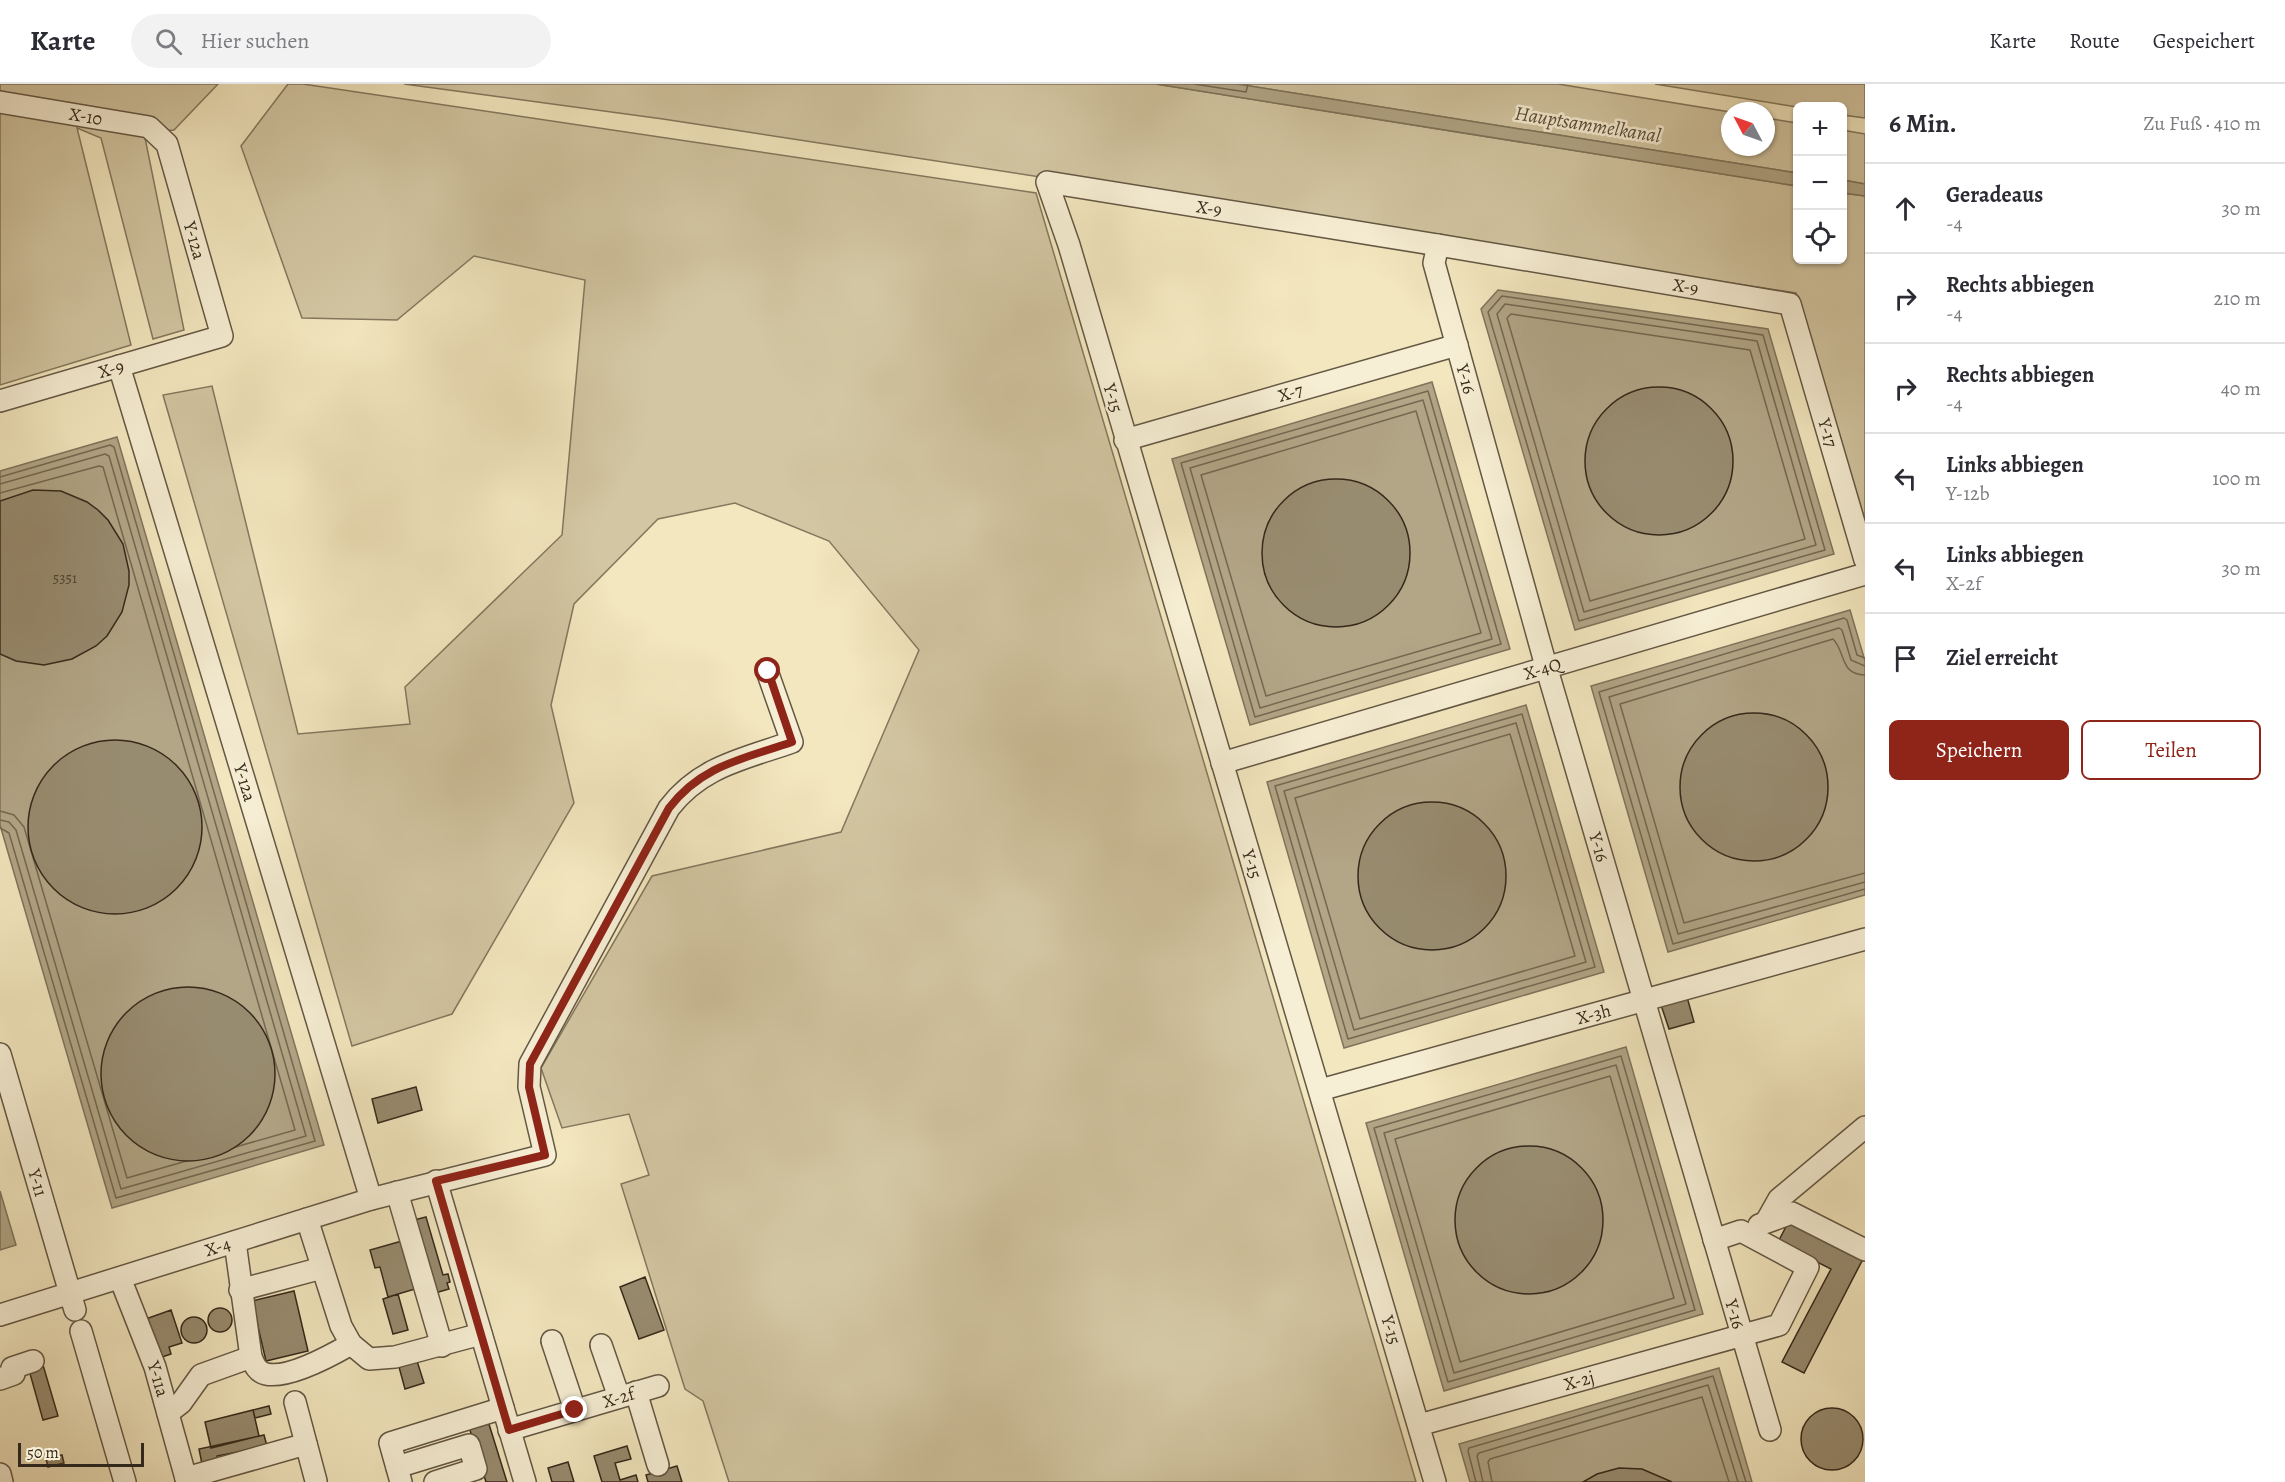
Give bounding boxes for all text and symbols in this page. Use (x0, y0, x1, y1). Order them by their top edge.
search box (131, 14, 551, 68)
text: Karte (30, 22, 95, 60)
icon: search (152, 25, 185, 58)
text: Hier suchen (200, 26, 309, 56)
text: Karte (1989, 27, 2036, 55)
text: Route (2069, 27, 2120, 55)
text: Gespeichert (2153, 27, 2255, 55)
water label: Hauptsammelkanal (1513, 100, 1663, 149)
street label: X-10 (67, 102, 104, 131)
north arrow (1721, 102, 1775, 156)
map controls (1793, 102, 1847, 264)
button: + (1793, 102, 1847, 156)
text: 6 Min. (1889, 106, 1957, 141)
text: Zu Fuß · 410 m (2143, 110, 2261, 137)
button: − (1793, 156, 1847, 210)
text: Geradeaus (1946, 180, 2043, 210)
icon: ahead (1889, 192, 1922, 225)
street label: X-9 (1195, 194, 1224, 222)
text: 30 m (2221, 195, 2261, 222)
button: locate (1793, 210, 1847, 264)
text: -4 (1946, 210, 1963, 237)
street label: Y-12a (177, 217, 212, 263)
text: Rechts abbiegen (1946, 270, 2094, 300)
street label: X-9 (1671, 273, 1700, 300)
icon: right (1889, 282, 1922, 315)
text: 210 m (2213, 285, 2261, 312)
text: -4 (1946, 300, 1963, 327)
street label: X-9 (95, 354, 127, 384)
street label: Y-16 (1450, 360, 1481, 397)
text: Rechts abbiegen (1946, 360, 2094, 390)
icon: right (1889, 372, 1922, 405)
text: 40 m (2221, 375, 2261, 402)
street label: X-7 (1275, 378, 1306, 408)
street label: Y-15 (1097, 380, 1129, 415)
text: -4 (1946, 390, 1963, 417)
street label: Y-17 (1812, 414, 1843, 451)
text: Links abbiegen (1946, 450, 2084, 480)
icon: left (1889, 462, 1922, 495)
text: 100 m (2212, 465, 2261, 492)
text: Y-12b (1946, 480, 1990, 507)
text: Links abbiegen (1946, 540, 2084, 570)
icon: left (1889, 552, 1922, 585)
text: 30 m (2221, 555, 2261, 582)
house number: 5351 (53, 568, 77, 588)
text: X-2f (1946, 570, 1982, 597)
icon: arrive (1889, 642, 1922, 675)
text: Ziel erreicht (1946, 643, 2058, 673)
street label: X-4Q (1521, 651, 1567, 686)
route start (754, 657, 780, 683)
button: Speichern (1889, 720, 2069, 780)
button: Teilen (2081, 720, 2261, 780)
street label: Y-12a (228, 759, 262, 805)
street label: Y-16 (1583, 828, 1615, 865)
street label: Y-15 (1236, 846, 1268, 882)
street label: X-3h (1574, 998, 1614, 1030)
street label: Y-11 (22, 1165, 53, 1199)
street label: X-4 (202, 1232, 233, 1262)
street label: Y-16 (1719, 1295, 1751, 1332)
street label: Y-15 (1375, 1312, 1407, 1347)
street label: Y-11a (141, 1356, 175, 1400)
street label: X-2j (1561, 1365, 1597, 1396)
street label: X-2f (600, 1381, 640, 1414)
route end (561, 1396, 587, 1422)
scale bar (18, 1440, 144, 1468)
text: 50 m (27, 1442, 59, 1464)

